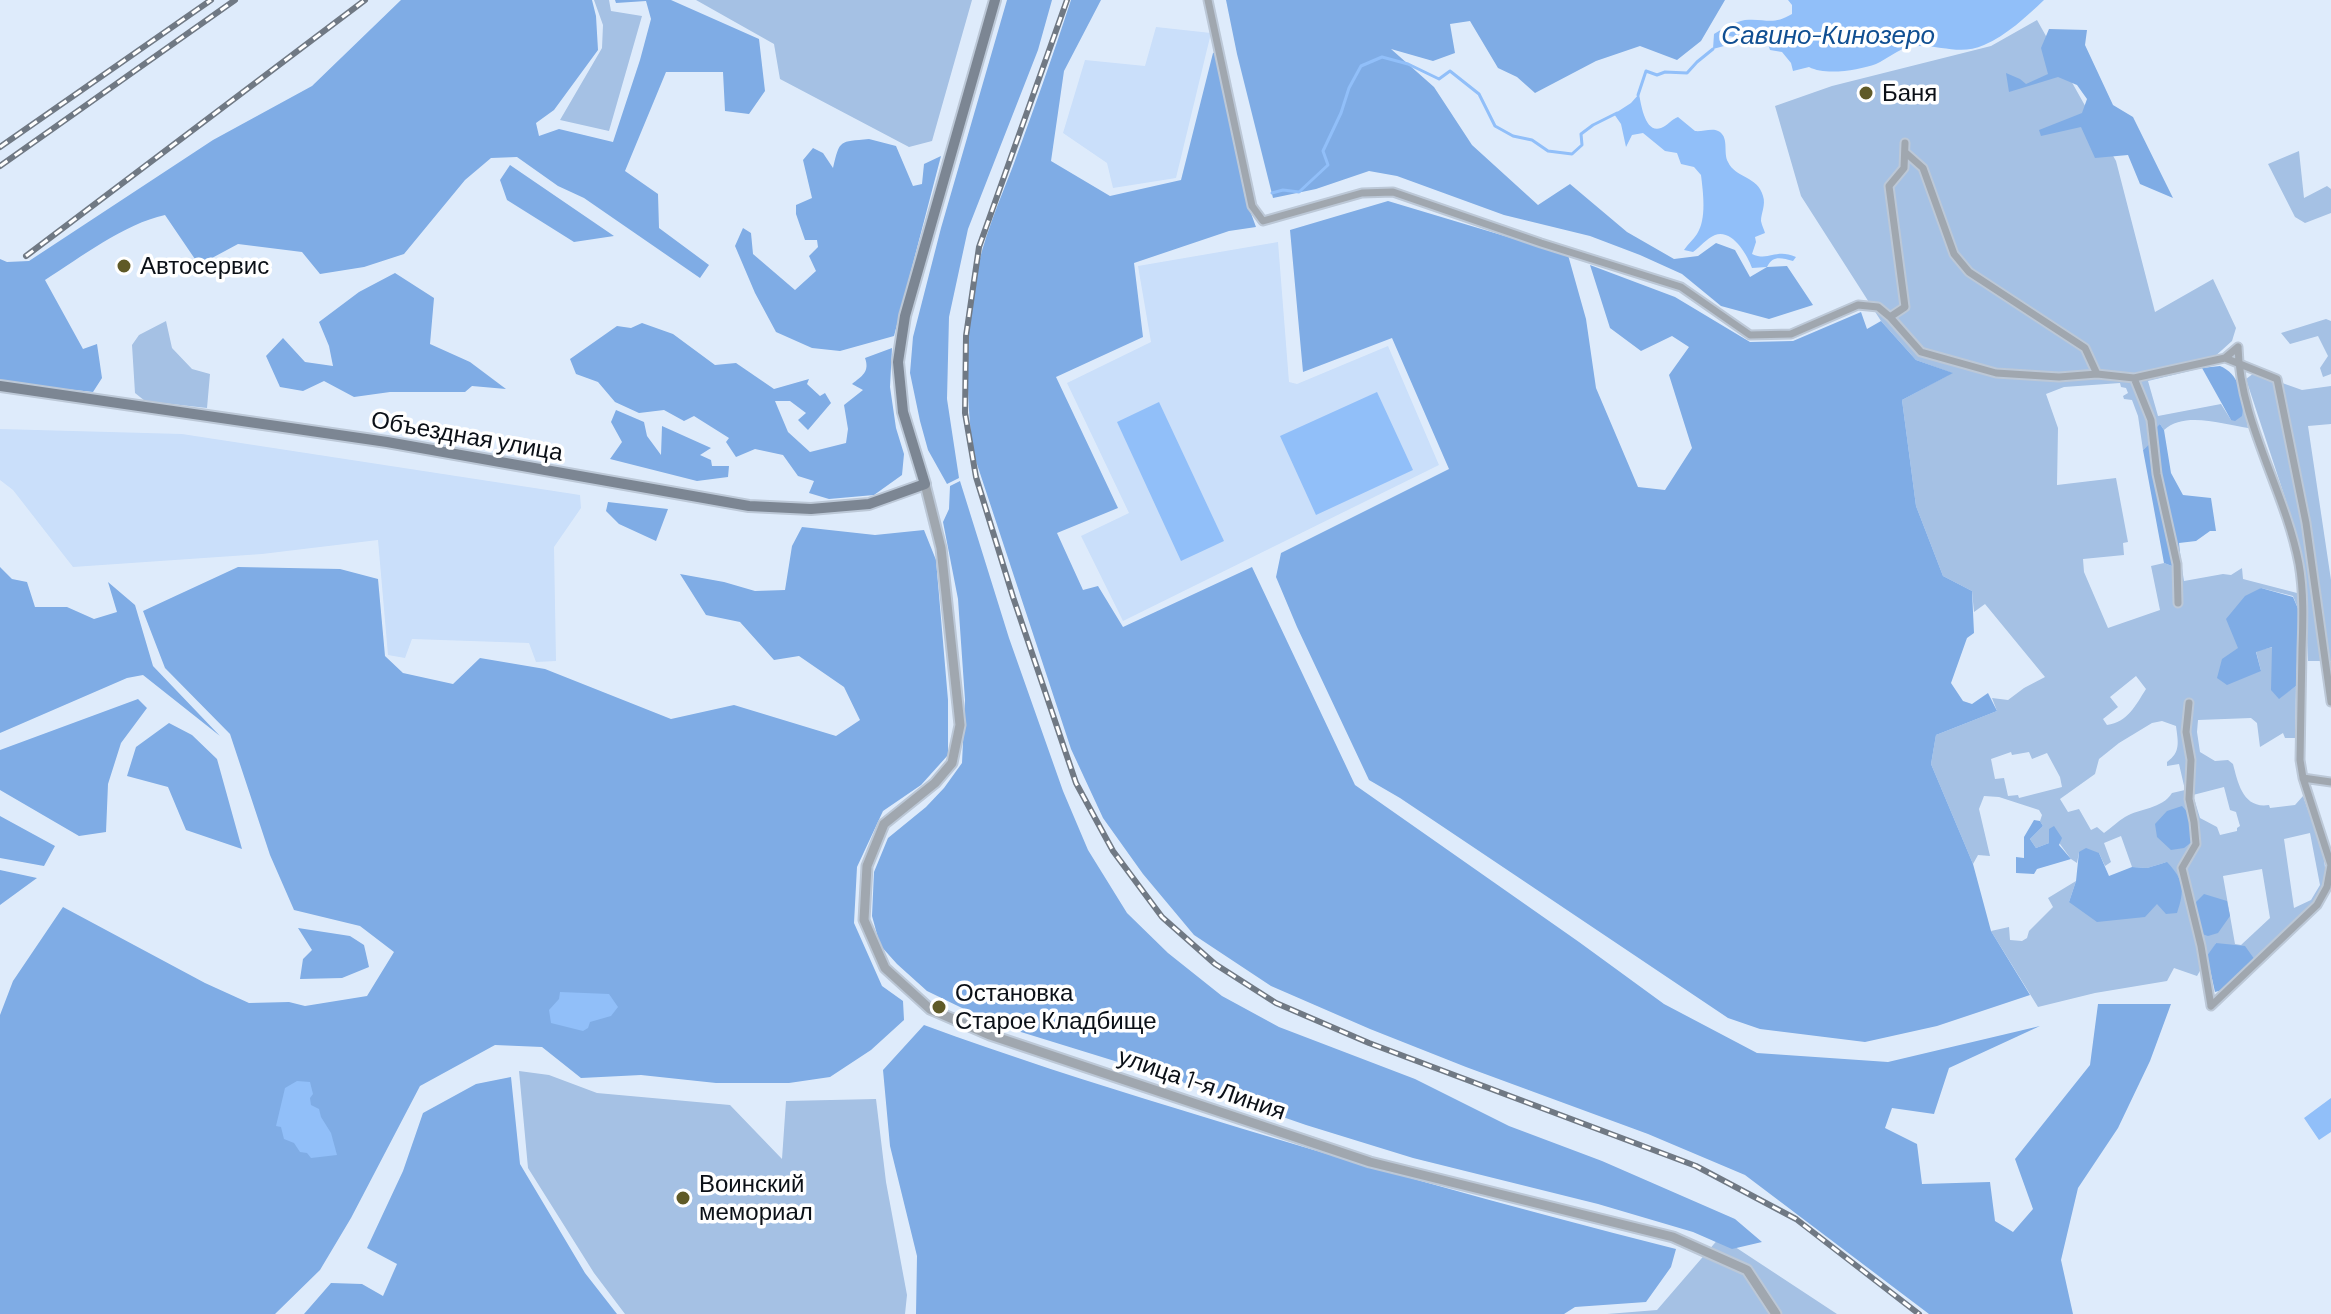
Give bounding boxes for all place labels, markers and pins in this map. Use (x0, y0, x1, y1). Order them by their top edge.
place label: Баня (1882, 79, 1937, 107)
marker: Баня (1857, 84, 1875, 102)
place label: Автосервис (140, 252, 269, 280)
marker: Автосервис (115, 257, 133, 275)
place label: Остановка Старое Кладбище (955, 979, 1157, 1035)
marker: Остановка Старое Кладбище (930, 998, 948, 1016)
place label: Воинский мемориал (699, 1170, 813, 1226)
marker: Воинский мемориал (674, 1189, 692, 1207)

